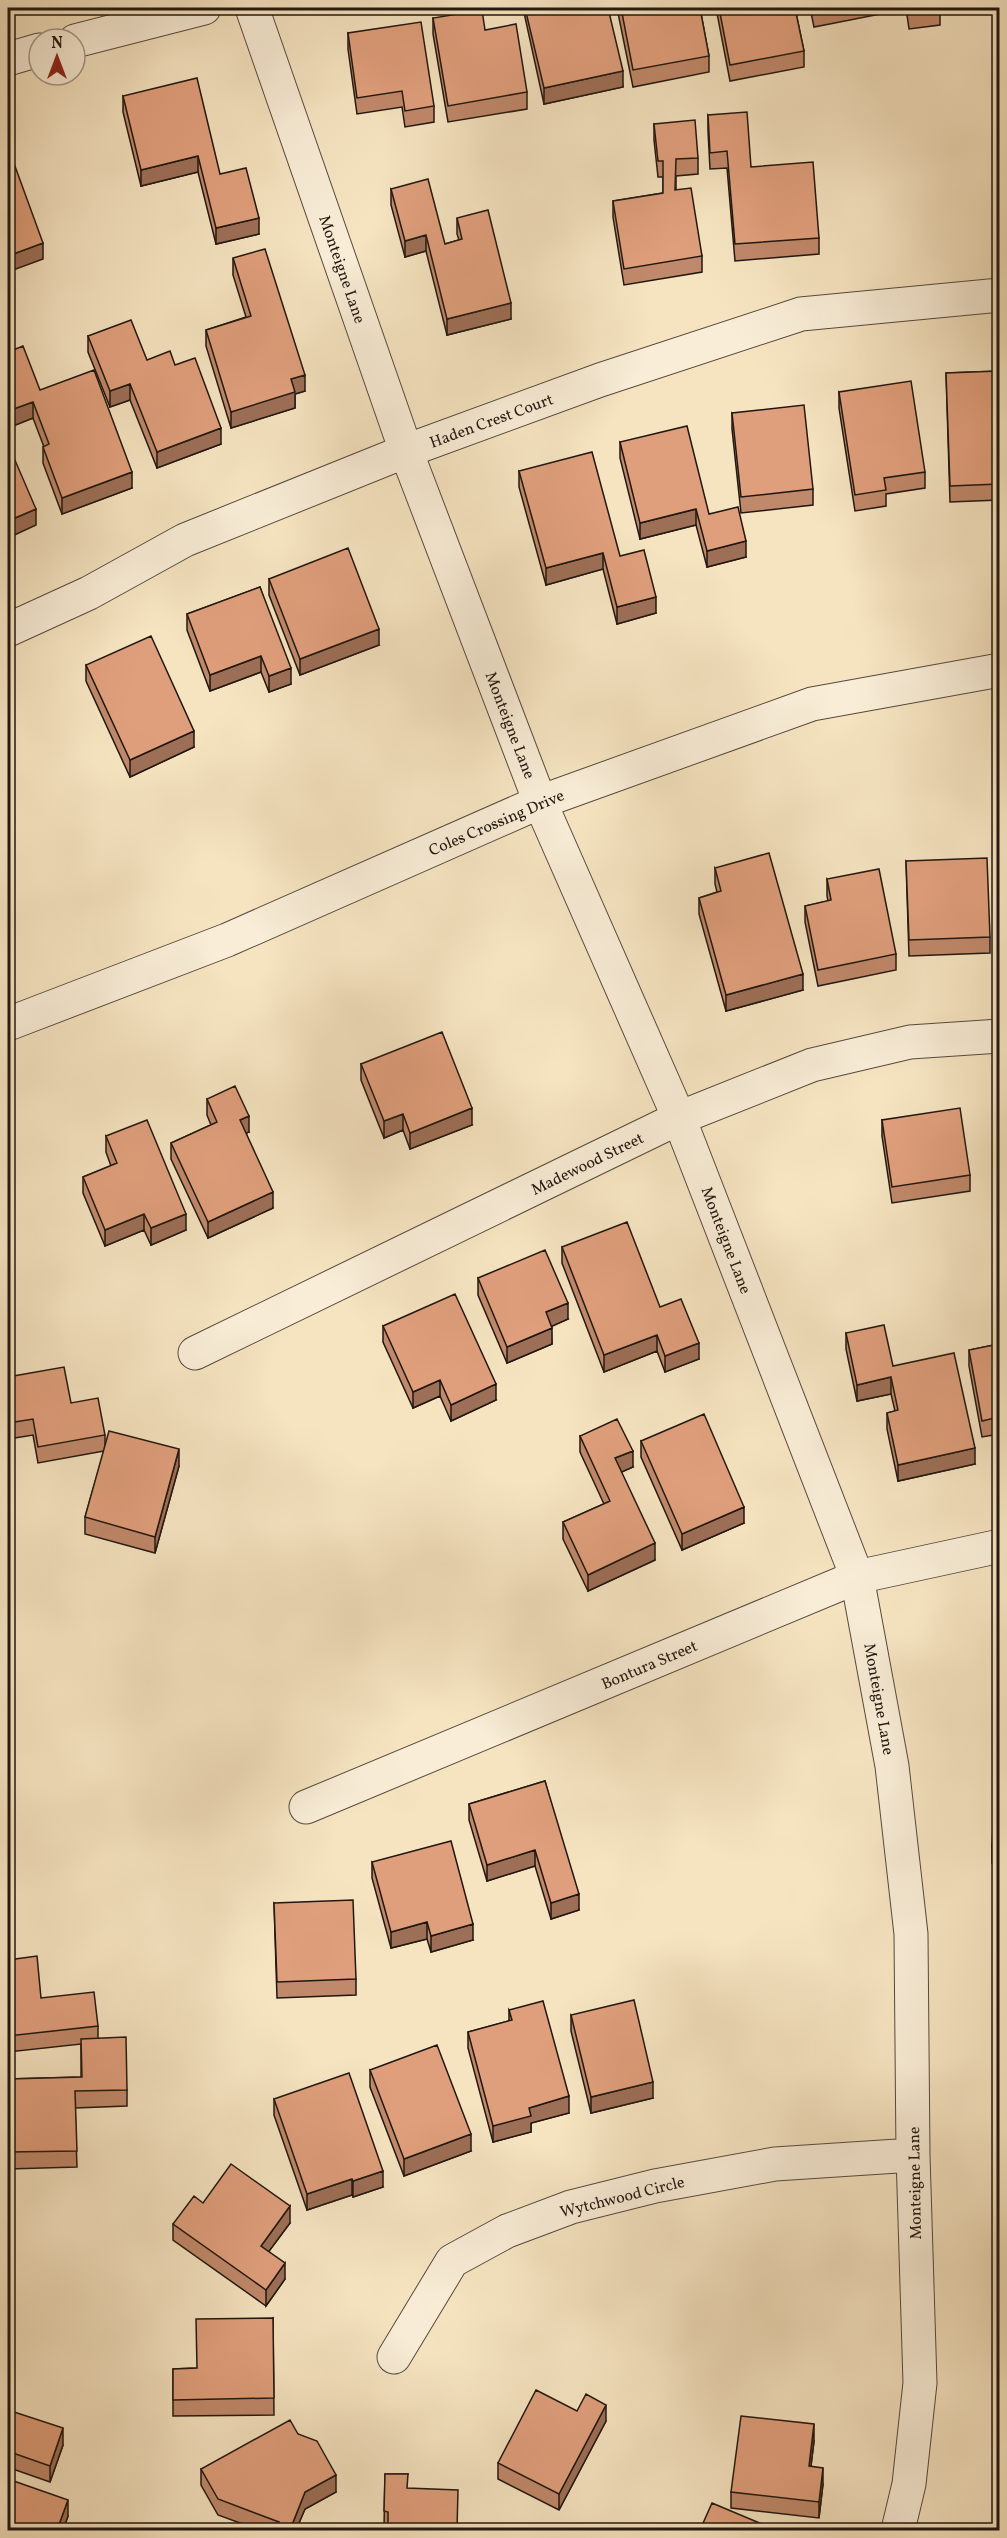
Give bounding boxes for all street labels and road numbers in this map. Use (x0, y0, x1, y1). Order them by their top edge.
street label: Monteigne Lane (312, 213, 370, 327)
street label: Haden Crest Court (427, 389, 557, 454)
street label: Monteigne Lane (479, 669, 540, 782)
street label: Coles Crossing Drive (426, 785, 568, 862)
street label: Madewood Street (528, 1128, 648, 1202)
street label: Monteigne Lane (695, 1184, 756, 1297)
street label: Bontura Street (598, 1636, 702, 1696)
street label: Monteigne Lane (857, 1642, 899, 1757)
street label: Monteigne Lane (904, 2126, 928, 2240)
street label: Wytchwood Circle (558, 2172, 687, 2224)

